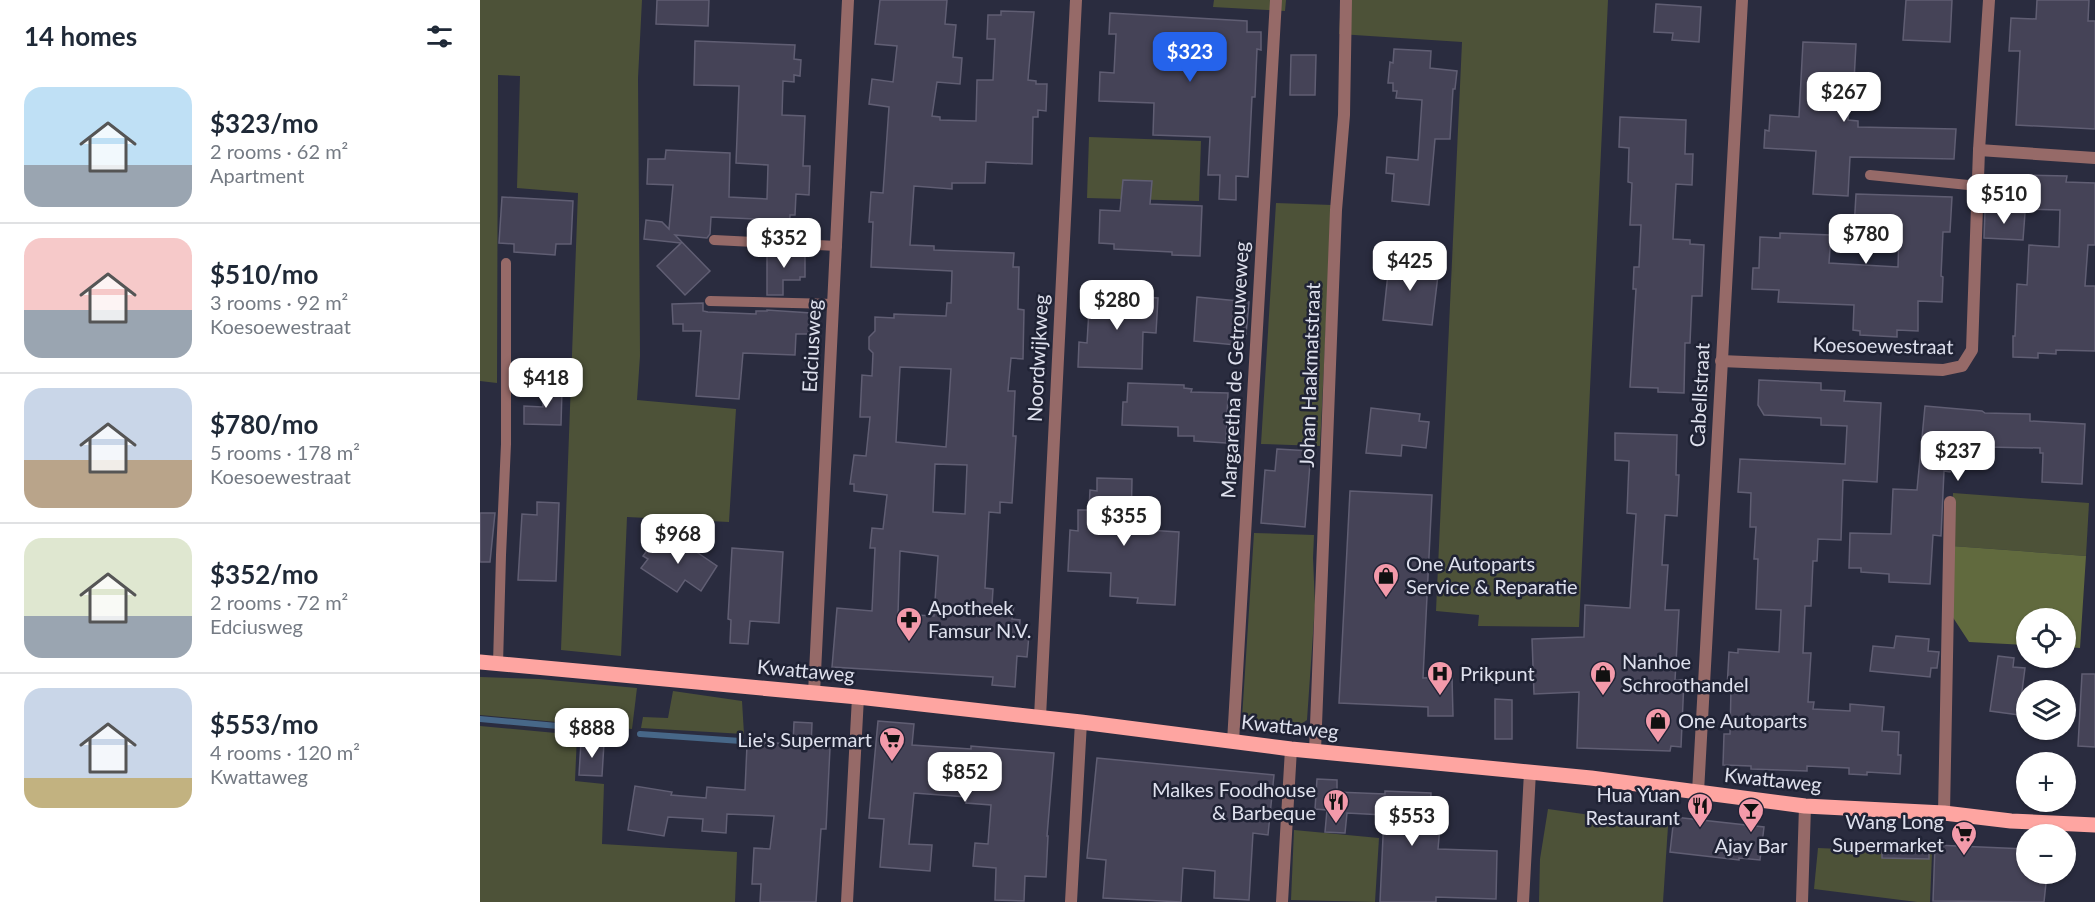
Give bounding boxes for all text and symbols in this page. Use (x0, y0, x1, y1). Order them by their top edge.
text: 14 homes (24, 20, 137, 52)
icon: filters (423, 20, 456, 53)
pin: $323 (1154, 32, 1226, 83)
text: $323 (1167, 39, 1213, 63)
pin: $267 (1808, 72, 1880, 123)
text: $267 (1821, 79, 1867, 103)
text: $323/mo (210, 107, 318, 139)
icon: home (72, 111, 144, 183)
text: 2 rooms · 62 m² (210, 139, 348, 163)
text: Apartment (210, 163, 304, 187)
pin: $510 (1968, 174, 2040, 225)
text: $510 (1981, 181, 2027, 205)
pin: $780 (1830, 214, 1902, 265)
pin: $352 (748, 218, 820, 269)
text: $780 (1843, 221, 1889, 245)
text: $352 (761, 225, 807, 249)
street label: Margaretha de Getrouweweg (1215, 241, 1253, 499)
pin: $425 (1374, 241, 1446, 292)
text: $425 (1387, 248, 1433, 272)
text: $510/mo (210, 258, 318, 290)
icon: home (72, 262, 144, 334)
pin: $280 (1081, 280, 1153, 331)
street label: Johan Haakmatstraat (1294, 282, 1324, 468)
text: $280 (1094, 287, 1140, 311)
text: 3 rooms · 92 m² (210, 290, 348, 314)
street label: Noordwijkweg (1022, 294, 1052, 422)
street label: Edciusweg (797, 299, 825, 393)
text: Koesoewestraat (210, 314, 351, 338)
street label: Koesoewestraat (1812, 332, 1954, 358)
street label: Cabellstraat (1684, 342, 1714, 448)
pin: $418 (510, 358, 582, 409)
text: $418 (523, 365, 569, 389)
text: $780/mo (210, 408, 318, 440)
icon: home (72, 412, 144, 484)
pin: $237 (1922, 431, 1994, 482)
text: $237 (1935, 438, 1981, 462)
text: 5 rooms · 178 m² (210, 440, 360, 464)
text: Koesoewestraat (210, 464, 351, 488)
pin: $355 (1088, 496, 1160, 547)
text: $355 (1101, 503, 1147, 527)
pin: $968 (642, 514, 714, 565)
text: $968 (655, 521, 701, 545)
place label: One Autoparts Service & Reparatie (1406, 551, 1578, 598)
text: $352/mo (210, 558, 318, 590)
shop icon: One Autoparts Service & Reparatie (1371, 561, 1401, 599)
icon: home (72, 562, 144, 634)
text: 2 rooms · 72 m² (210, 590, 348, 614)
place label: Apotheek Famsur N.V. (928, 595, 1031, 642)
pharmacy icon: Apotheek Famsur N.V. (894, 605, 924, 643)
map controls (2016, 608, 2076, 884)
button: locate (2016, 608, 2076, 668)
text: Edciusweg (210, 614, 303, 638)
place label: Nanhoe Schroothandel (1622, 649, 1749, 696)
street label: Kwattaweg (756, 654, 856, 686)
hospital icon: Prikpunt (1425, 659, 1455, 697)
shop icon: Nanhoe Schroothandel (1588, 659, 1618, 697)
place label: Prikpunt (1460, 661, 1535, 685)
button: layers (2016, 680, 2076, 740)
shop icon: One Autoparts (1643, 706, 1673, 744)
text: $553/mo (210, 708, 318, 740)
pin: $888 (556, 708, 628, 759)
place label: One Autoparts (1678, 708, 1807, 732)
street label: Kwattaweg (1240, 709, 1340, 743)
icon: home (72, 712, 144, 784)
text: $888 (569, 715, 615, 739)
supermarket icon: Lie's Supermart (877, 725, 907, 763)
place label: Lie's Supermart (737, 727, 872, 751)
text: 4 rooms · 120 m² (210, 740, 360, 764)
pin: $852 (929, 752, 1001, 803)
button: + (2016, 752, 2076, 812)
text: $852 (942, 759, 988, 783)
street label: Kwattaweg (1723, 762, 1823, 796)
text: Kwattaweg (210, 764, 308, 788)
place label: Malkes Foodhouse & Barbeque (1152, 777, 1316, 824)
place label: Hua Yuan Restaurant (1585, 782, 1680, 829)
restaurant icon: Malkes Foodhouse & Barbeque (1321, 787, 1351, 825)
restaurant icon: Hua Yuan Restaurant (1685, 791, 1715, 829)
pin: $553 (1376, 796, 1448, 847)
bar icon: Ajay Bar (1736, 796, 1766, 834)
text: $553 (1389, 803, 1435, 827)
place label: Wang Long Supermarket (1832, 809, 1944, 856)
supermarket icon: Wang Long Supermarket (1949, 819, 1979, 857)
button: − (2016, 824, 2076, 884)
place label: Ajay Bar (1715, 833, 1788, 857)

